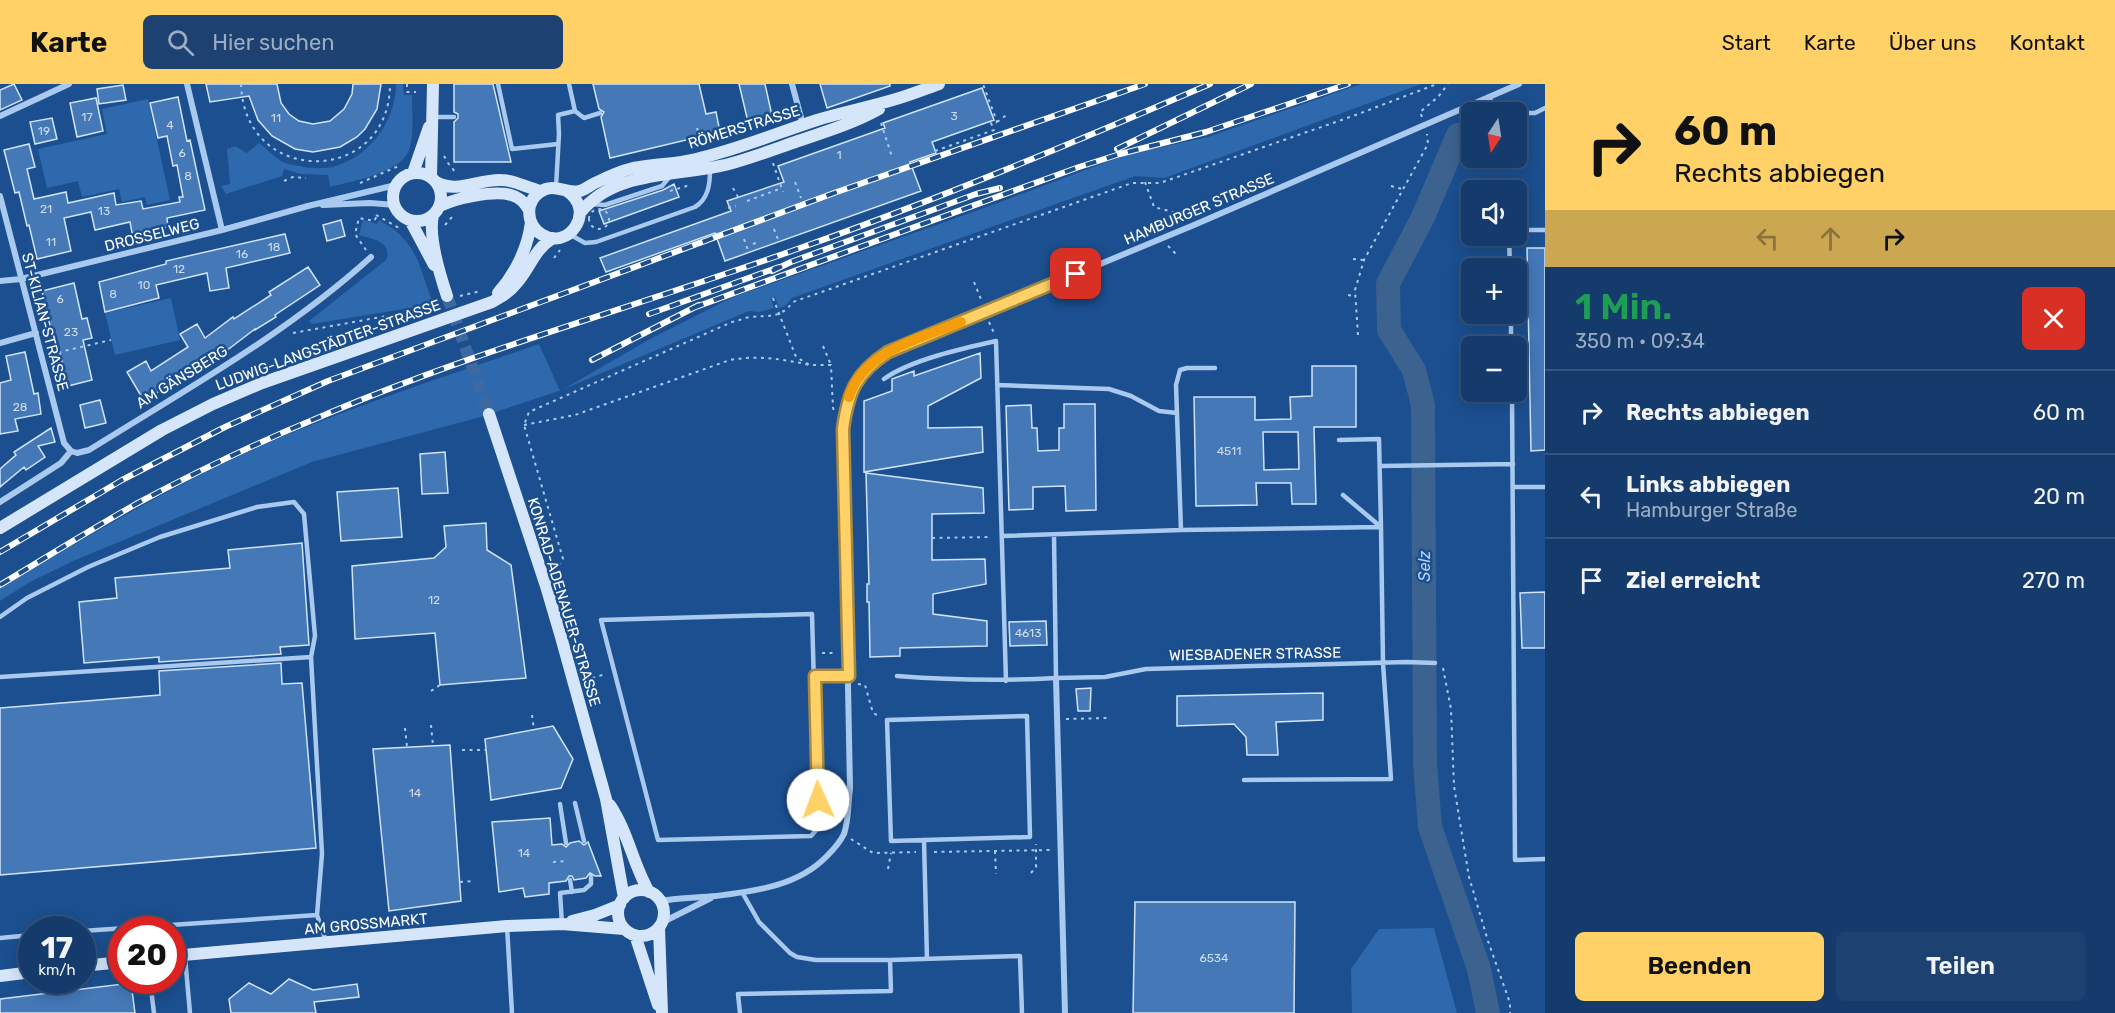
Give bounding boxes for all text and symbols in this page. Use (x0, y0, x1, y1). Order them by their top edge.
search box (143, 15, 563, 69)
text: Karte (30, 26, 107, 59)
icon: search (164, 26, 197, 59)
text: Hier suchen (212, 29, 335, 56)
text: Start (1722, 30, 1771, 55)
text: Karte (1804, 30, 1856, 55)
text: Über uns (1889, 30, 1977, 55)
text: Kontakt (2010, 30, 2085, 55)
street label: RÖMERSTRASSE (686, 101, 802, 153)
north arrow (1461, 102, 1527, 168)
map controls (1461, 102, 1527, 402)
text: 60 m (1674, 106, 1777, 156)
icon: right (1575, 108, 1653, 186)
house number: 3 (950, 109, 958, 123)
house number: 17 (81, 110, 93, 124)
house number: 11 (271, 111, 281, 125)
house number: 4 (166, 118, 174, 132)
house number: 19 (38, 124, 50, 138)
house number: 6 (178, 146, 186, 160)
house number: 1 (836, 148, 842, 162)
text: Rechts abbiegen (1674, 157, 1885, 189)
house number: 8 (184, 169, 192, 183)
street label: HAMBURGER STRASSE (1121, 169, 1277, 249)
button: sound (1461, 180, 1527, 246)
house number: 21 (40, 202, 52, 216)
house number: 13 (98, 204, 110, 218)
street label: DROSSELWEG (103, 215, 201, 255)
icon: left (1751, 222, 1784, 255)
icon: ahead (1814, 222, 1847, 255)
icon: right (1877, 222, 1910, 255)
house number: 11 (46, 235, 56, 249)
house number: 18 (268, 240, 280, 254)
house number: 16 (236, 247, 248, 261)
pin (1050, 248, 1101, 299)
street label: ST-KILIAN-STRASSE (18, 251, 72, 393)
icon: arrive (1059, 257, 1092, 290)
button: + (1461, 258, 1527, 324)
house number: 12 (173, 262, 185, 276)
house number: 10 (138, 278, 150, 292)
text: 1 Min. (1575, 285, 1672, 328)
house number: 8 (109, 287, 117, 301)
button: close (2022, 287, 2085, 350)
house number: 6 (56, 292, 64, 306)
street label: LUDWIG-LANGSTÄDTER-STRASSE (213, 296, 443, 394)
house number: 23 (64, 325, 78, 339)
text: 350 m · 09:34 (1575, 329, 1705, 353)
button: − (1461, 336, 1527, 402)
street label: AM GÄNSBERG (133, 342, 231, 412)
icon: right (1575, 396, 1608, 429)
text: Rechts abbiegen (1626, 399, 1810, 426)
text: 60 m (2033, 399, 2085, 426)
house number: 28 (13, 400, 27, 414)
house number: 4511 (1217, 444, 1241, 458)
text: Links abbiegen (1626, 471, 1790, 498)
icon: left (1575, 480, 1608, 513)
text: 20 m (2033, 483, 2085, 510)
street label: KONRAD-ADENAUER-STRASSE (524, 495, 604, 709)
text: Hamburger Straße (1626, 498, 1797, 522)
water label: Selz (1415, 551, 1434, 581)
icon: arrive (1575, 564, 1608, 597)
text: Ziel erreicht (1626, 567, 1760, 594)
text: 270 m (2022, 567, 2085, 594)
house number: 12 (428, 593, 440, 607)
house number: 4613 (1015, 626, 1041, 640)
street label: WIESBADENER STRASSE (1169, 643, 1341, 665)
position arrow (786, 768, 850, 832)
house number: 14 (409, 786, 422, 800)
house number: 14 (518, 846, 531, 860)
street label: AM GROSSMARKT (303, 910, 429, 938)
speed limit sign: 20 (108, 916, 186, 994)
text: 17 (41, 930, 73, 966)
button: Beenden (1575, 932, 1824, 1001)
button: Teilen (1836, 932, 2085, 1001)
house number: 6534 (1199, 951, 1229, 965)
text: km/h (38, 961, 76, 979)

